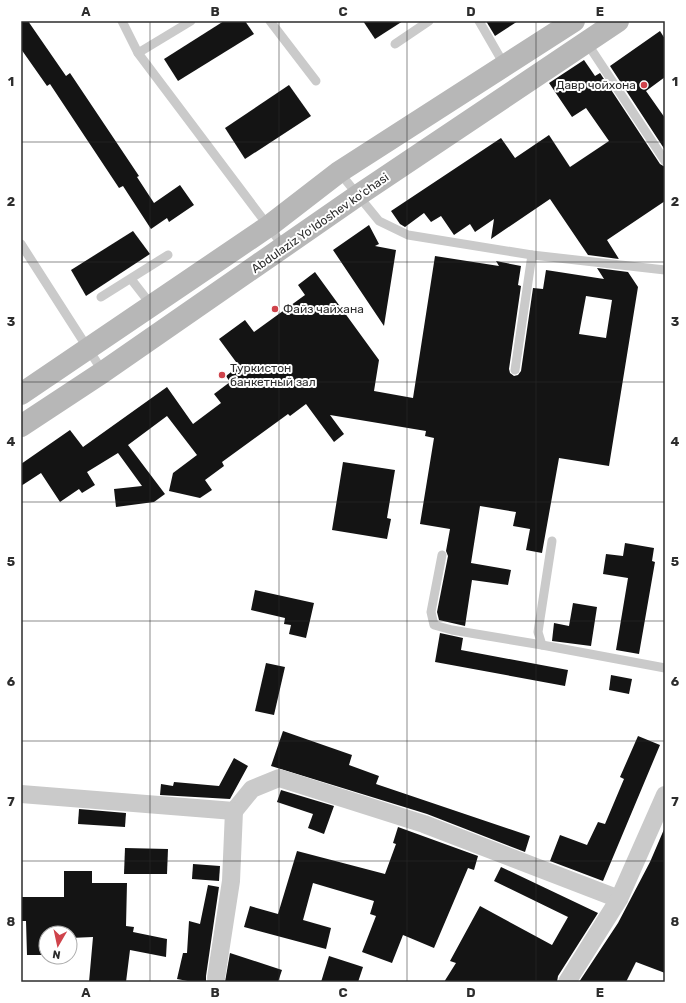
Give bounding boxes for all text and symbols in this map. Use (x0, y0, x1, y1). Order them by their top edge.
text: A (81, 4, 91, 19)
text: B (210, 4, 220, 19)
text: C (338, 4, 348, 19)
text: D (466, 4, 476, 19)
text: E (596, 4, 604, 19)
text: 1 (8, 74, 14, 89)
text: 1 (672, 74, 678, 89)
place label: Давр чойхона (556, 78, 636, 92)
marker: Давр чойхона (639, 80, 649, 90)
street label: Abdulaziz Yoʻldoshev koʻchasi (249, 170, 391, 276)
text: 2 (7, 194, 15, 209)
text: 2 (671, 194, 679, 209)
place label: Файз чайхана (283, 302, 364, 316)
marker: Файз чайхана (270, 304, 280, 314)
text: 3 (7, 314, 16, 329)
text: 3 (671, 314, 680, 329)
place label: Туркистон банкетный зал (230, 361, 316, 389)
marker: Туркистон банкетный зал (217, 370, 227, 380)
text: 4 (7, 434, 16, 449)
text: 4 (671, 434, 680, 449)
text: 5 (7, 554, 15, 569)
text: 5 (671, 554, 679, 569)
text: 6 (7, 674, 16, 689)
text: 6 (671, 674, 680, 689)
text: 7 (7, 794, 15, 809)
text: 7 (671, 794, 679, 809)
text: 8 (7, 914, 16, 929)
text: 8 (671, 914, 680, 929)
north arrow (38, 925, 78, 965)
text: N (52, 947, 61, 961)
text: A (81, 985, 91, 1000)
text: B (210, 985, 220, 1000)
text: C (338, 985, 348, 1000)
text: D (466, 985, 476, 1000)
text: E (596, 985, 604, 1000)

